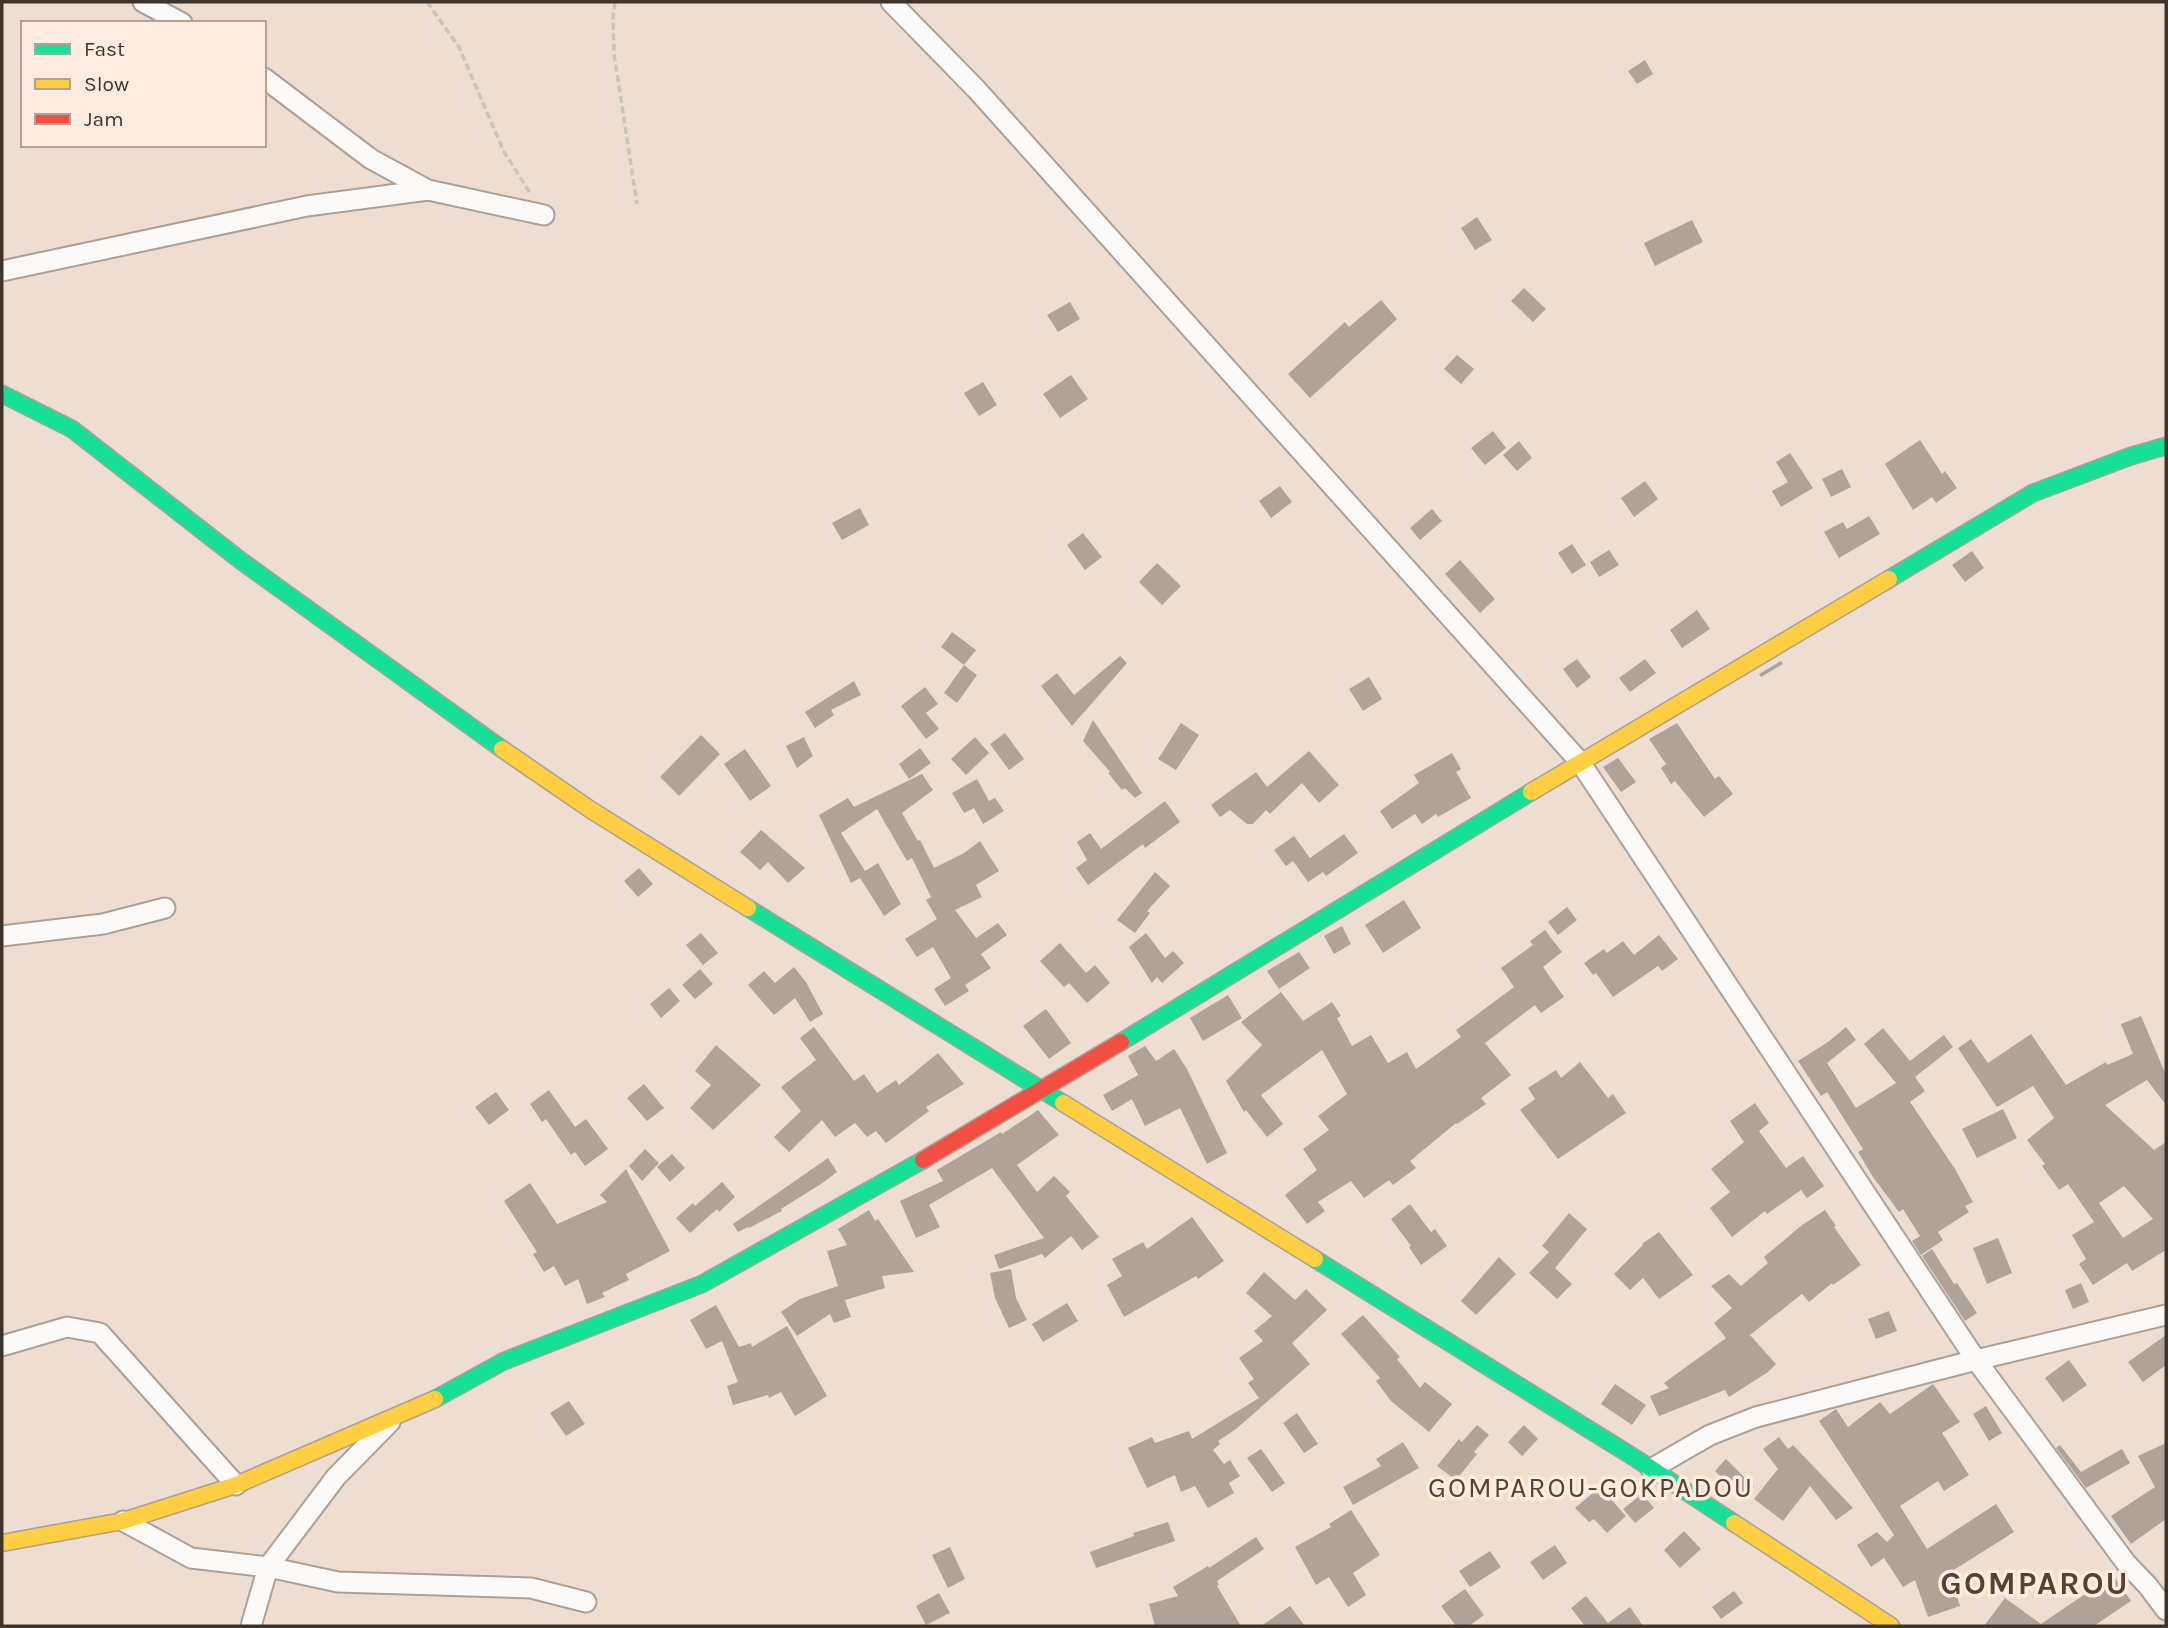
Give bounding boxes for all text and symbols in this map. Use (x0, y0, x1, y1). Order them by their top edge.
legend (21, 21, 266, 147)
text: Fast (84, 37, 125, 61)
text: Slow (84, 72, 129, 96)
text: Jam (84, 107, 124, 131)
district label: GOMPAROU-GOKPADOU (1428, 1471, 1754, 1504)
district label: GOMPAROU (1940, 1565, 2130, 1602)

